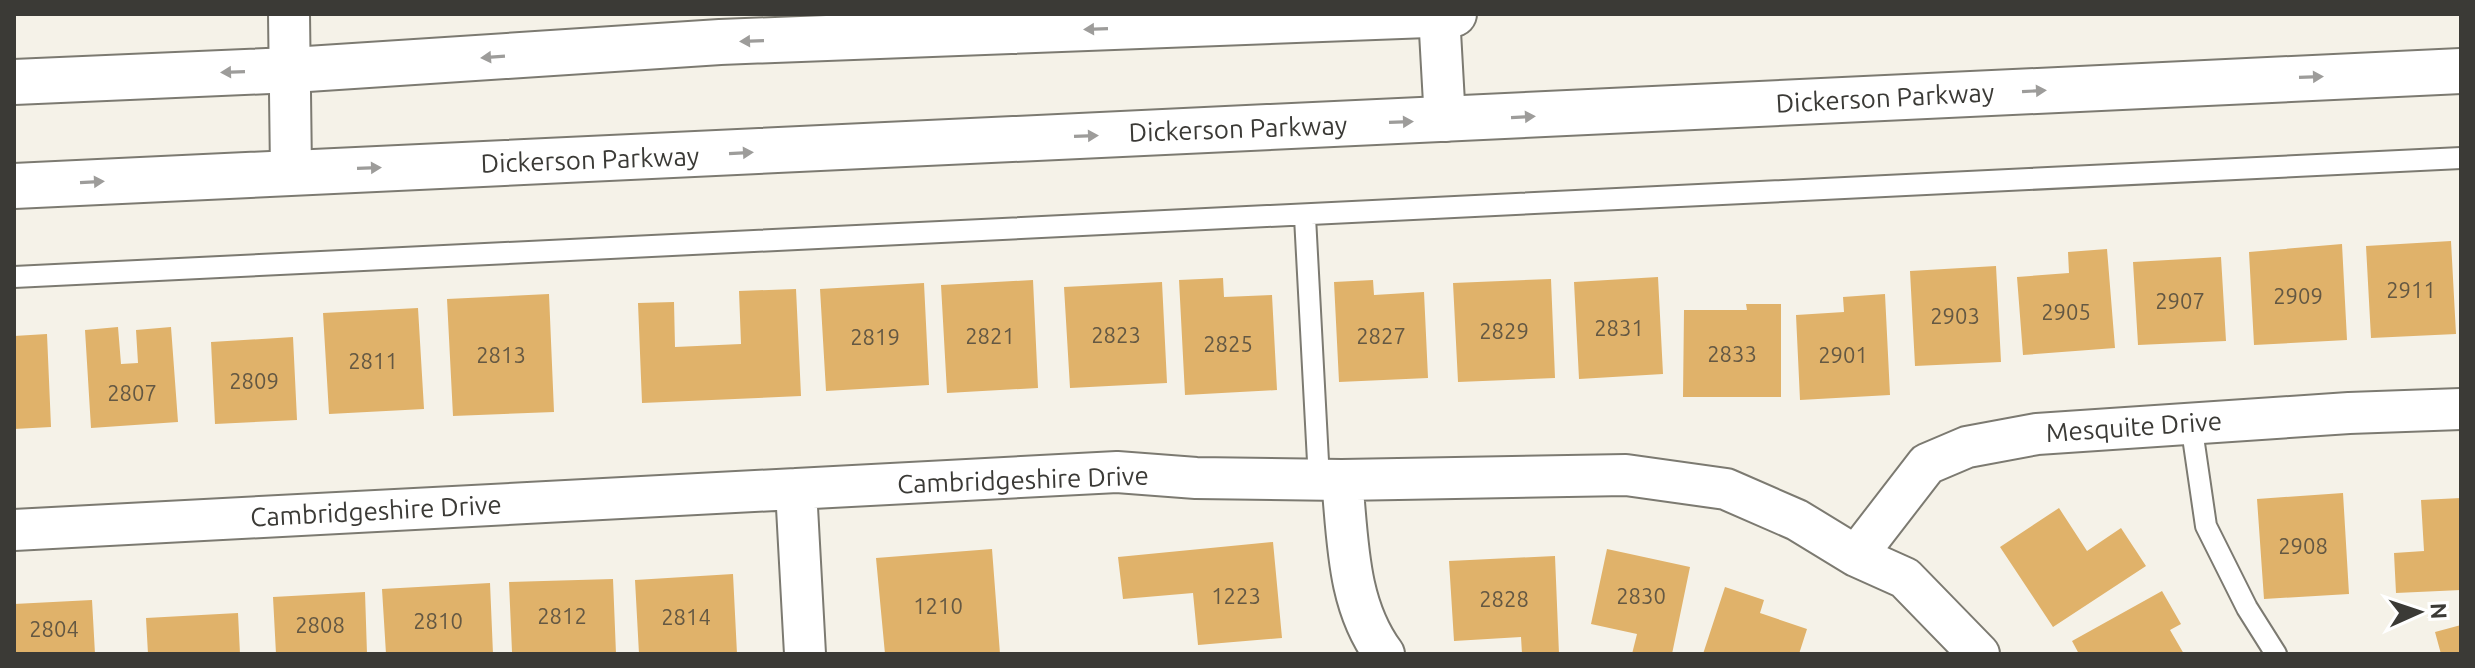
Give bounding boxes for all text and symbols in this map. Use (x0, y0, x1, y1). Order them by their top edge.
one-way arrow (1083, 22, 1108, 35)
one-way arrow (739, 34, 765, 47)
one-way arrow (480, 51, 505, 64)
one-way arrow (220, 66, 246, 79)
one-way arrow (2299, 71, 2324, 84)
street label: Dickerson Parkway (1775, 77, 1995, 118)
one-way arrow (2022, 84, 2047, 97)
street label: Dickerson Parkway (1128, 110, 1348, 147)
one-way arrow (1511, 110, 1536, 123)
one-way arrow (1389, 116, 1415, 129)
one-way arrow (1074, 129, 1099, 142)
street label: Dickerson Parkway (480, 141, 700, 178)
one-way arrow (729, 146, 754, 159)
one-way arrow (357, 162, 382, 175)
one-way arrow (80, 175, 105, 188)
house number: 2911 (2386, 277, 2436, 302)
house number: 2909 (2273, 283, 2323, 308)
house number: 2907 (2155, 288, 2205, 313)
house number: 2905 (2041, 299, 2091, 324)
house number: 2903 (1930, 303, 1980, 328)
house number: 2831 (1594, 315, 1644, 340)
house number: 2829 (1479, 318, 1529, 343)
house number: 2823 (1091, 322, 1141, 347)
house number: 2821 (965, 323, 1015, 348)
house number: 2827 (1356, 323, 1406, 348)
house number: 2819 (850, 324, 900, 349)
house number: 2825 (1203, 331, 1253, 356)
house number: 2833 (1707, 341, 1757, 366)
house number: 2813 (476, 342, 526, 367)
house number: 2901 (1818, 342, 1868, 367)
house number: 2811 (348, 348, 398, 373)
house number: 2809 (229, 368, 279, 393)
house number: 2807 (107, 380, 157, 405)
street label: Mesquite Drive (2045, 406, 2223, 447)
street label: Cambridgeshire Drive (897, 461, 1149, 498)
street label: Cambridgeshire Drive (250, 489, 502, 532)
house number: 2908 (2278, 533, 2328, 558)
north arrow (2379, 572, 2459, 652)
house number: 1223 (1211, 583, 1261, 608)
house number: 2830 (1616, 583, 1666, 608)
house number: 2828 (1479, 586, 1529, 611)
house number: 1210 (913, 593, 963, 618)
text: N (2427, 602, 2452, 620)
house number: 2812 (537, 603, 587, 628)
house number: 2814 (661, 604, 711, 629)
house number: 2810 (413, 608, 463, 633)
house number: 2808 (295, 612, 345, 637)
house number: 2804 (29, 616, 79, 641)

